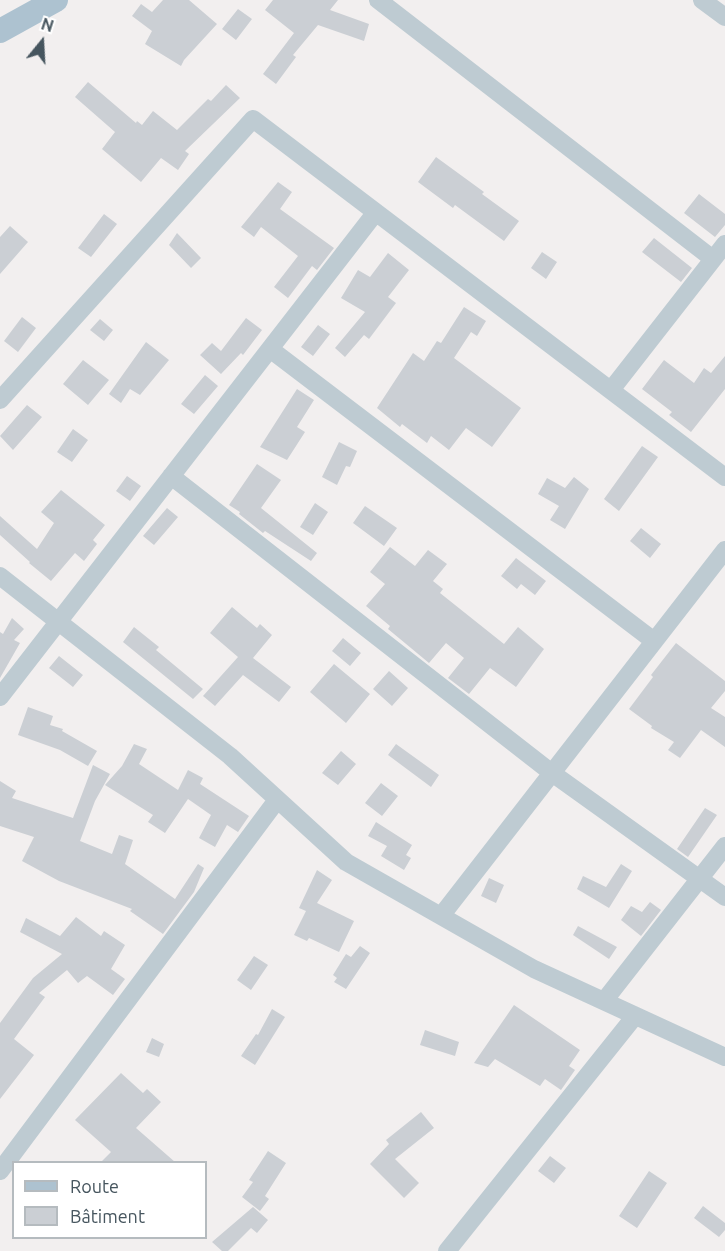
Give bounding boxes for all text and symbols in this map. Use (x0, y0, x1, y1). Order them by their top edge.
north arrow (12, 12, 72, 72)
text: N (39, 14, 56, 35)
legend (12, 1161, 207, 1239)
text: Route (70, 1176, 119, 1196)
text: Bâtiment (70, 1206, 145, 1226)

